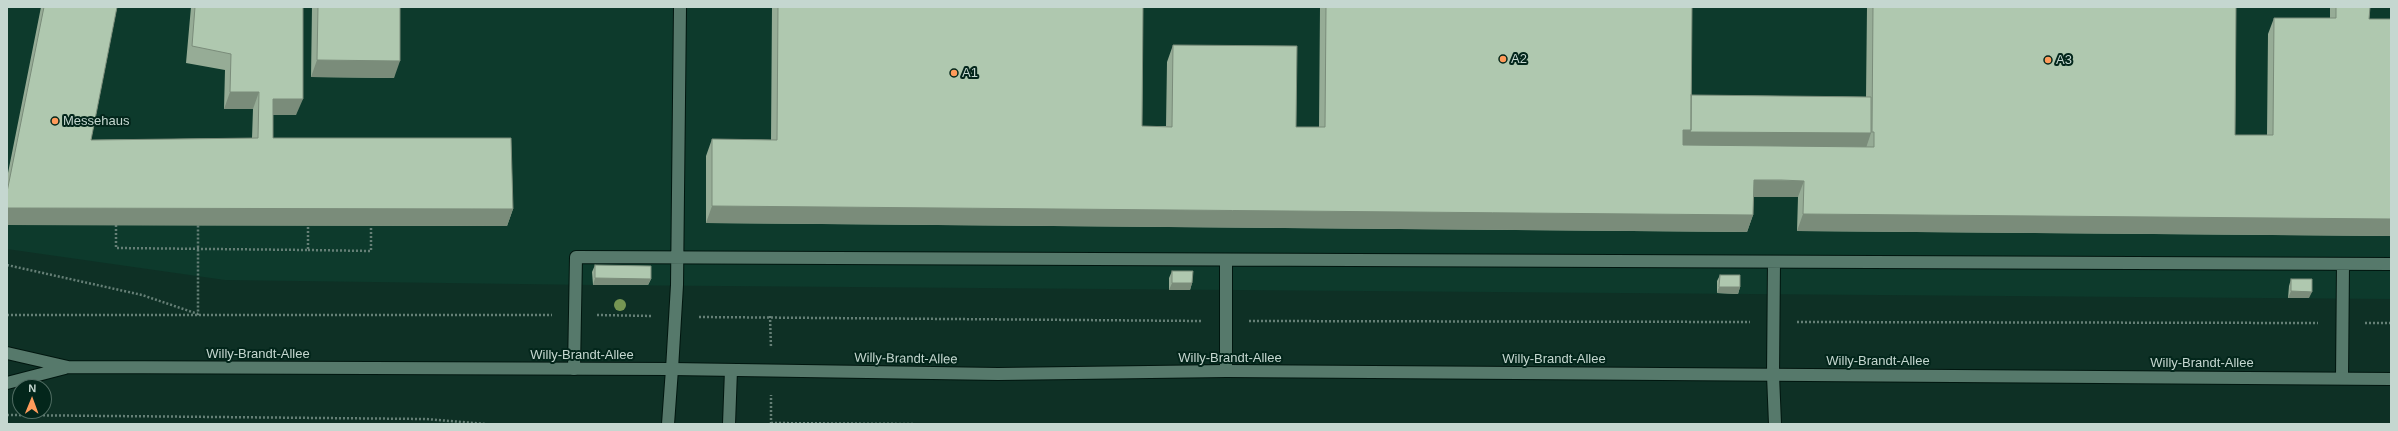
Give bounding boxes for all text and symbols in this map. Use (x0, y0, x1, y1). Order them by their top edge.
place label: A2 (1511, 51, 1527, 67)
place label: A3 (2056, 52, 2072, 68)
marker: A2 (1498, 54, 1508, 64)
marker: A3 (2043, 55, 2053, 65)
place label: A1 (962, 65, 978, 81)
marker: A1 (949, 68, 959, 78)
place label: Messehaus (63, 113, 129, 129)
marker: Messehaus (50, 116, 60, 126)
street label: Willy-Brandt-Allee (206, 346, 310, 362)
street label: Willy-Brandt-Allee (530, 347, 634, 363)
street label: Willy-Brandt-Allee (854, 350, 958, 368)
street label: Willy-Brandt-Allee (1178, 350, 1282, 366)
street label: Willy-Brandt-Allee (1502, 351, 1606, 367)
street label: Willy-Brandt-Allee (1826, 353, 1930, 369)
street label: Willy-Brandt-Allee (2150, 355, 2254, 371)
north arrow (12, 379, 52, 419)
text: N (28, 382, 36, 394)

